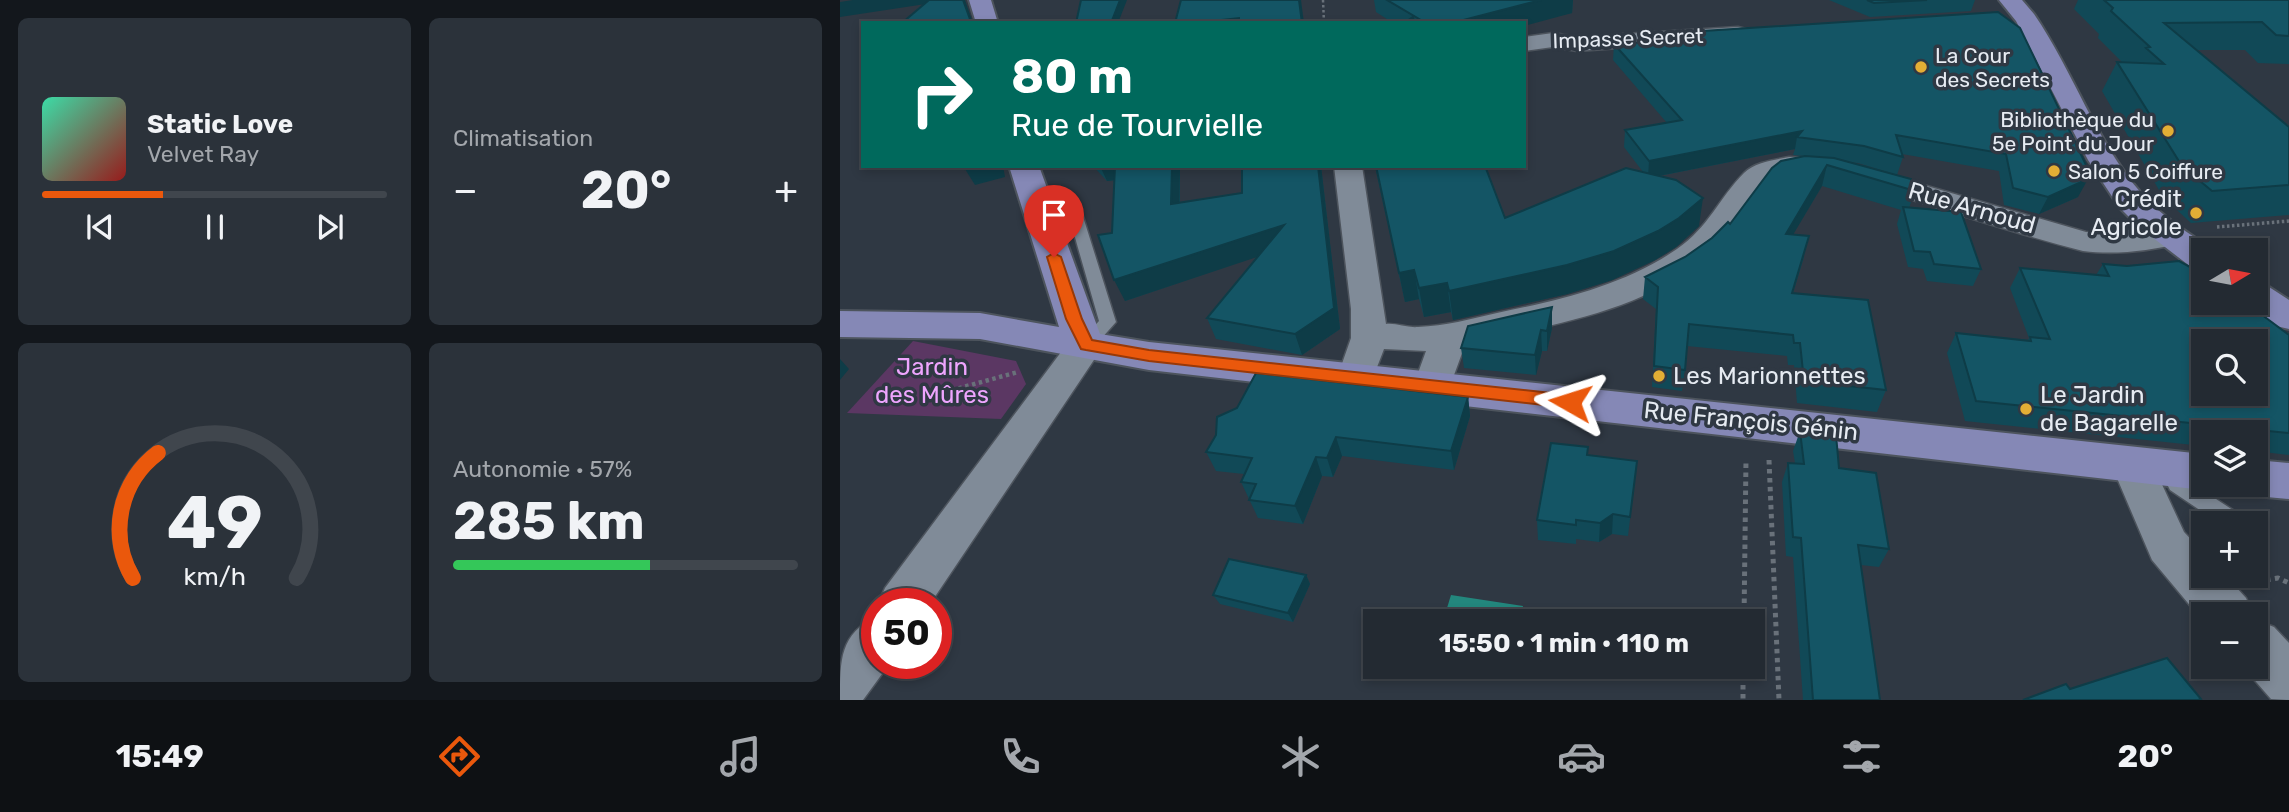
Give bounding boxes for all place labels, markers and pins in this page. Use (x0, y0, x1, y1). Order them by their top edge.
place label: La Cour des Secrets (1935, 43, 2050, 92)
marker: La Cour des Secrets (1913, 59, 1929, 75)
place label: Bibliothèque du 5e Point du Jour (1992, 107, 2154, 156)
marker: Bibliothèque du 5e Point du Jour (2160, 123, 2176, 139)
place label: Salon 5 Coiffure (2068, 159, 2223, 184)
marker: Salon 5 Coiffure (2046, 163, 2062, 179)
pin (1024, 185, 1084, 257)
place label: Crédit Agricole (2091, 185, 2182, 241)
marker: Crédit Agricole (2188, 205, 2204, 221)
place label: Les Marionnettes (1673, 362, 1866, 390)
marker: Les Marionnettes (1651, 368, 1667, 384)
place label: Le Jardin de Bagarelle (2040, 381, 2178, 437)
marker: Le Jardin de Bagarelle (2018, 401, 2034, 417)

